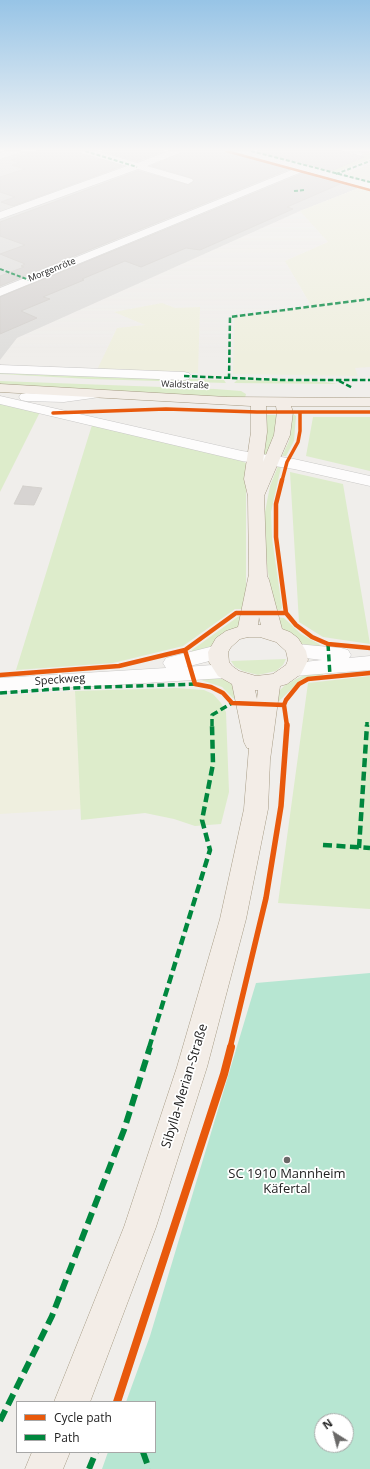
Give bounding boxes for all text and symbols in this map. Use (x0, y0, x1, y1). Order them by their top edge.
street label: Morgenröte (27, 256, 77, 284)
street label: Waldstraße (161, 379, 209, 391)
street label: Speckweg (34, 672, 86, 688)
street label: Sibylla-Merian-Straße (159, 1022, 211, 1150)
marker: SC 1910 Mannheim Käfertal (282, 1155, 292, 1165)
place label: SC 1910 Mannheim Käfertal (228, 1166, 346, 1197)
legend (16, 1401, 156, 1453)
text: Cycle path (54, 1409, 112, 1426)
north arrow (314, 1413, 354, 1453)
text: N (319, 1415, 335, 1432)
text: Path (54, 1429, 80, 1446)

